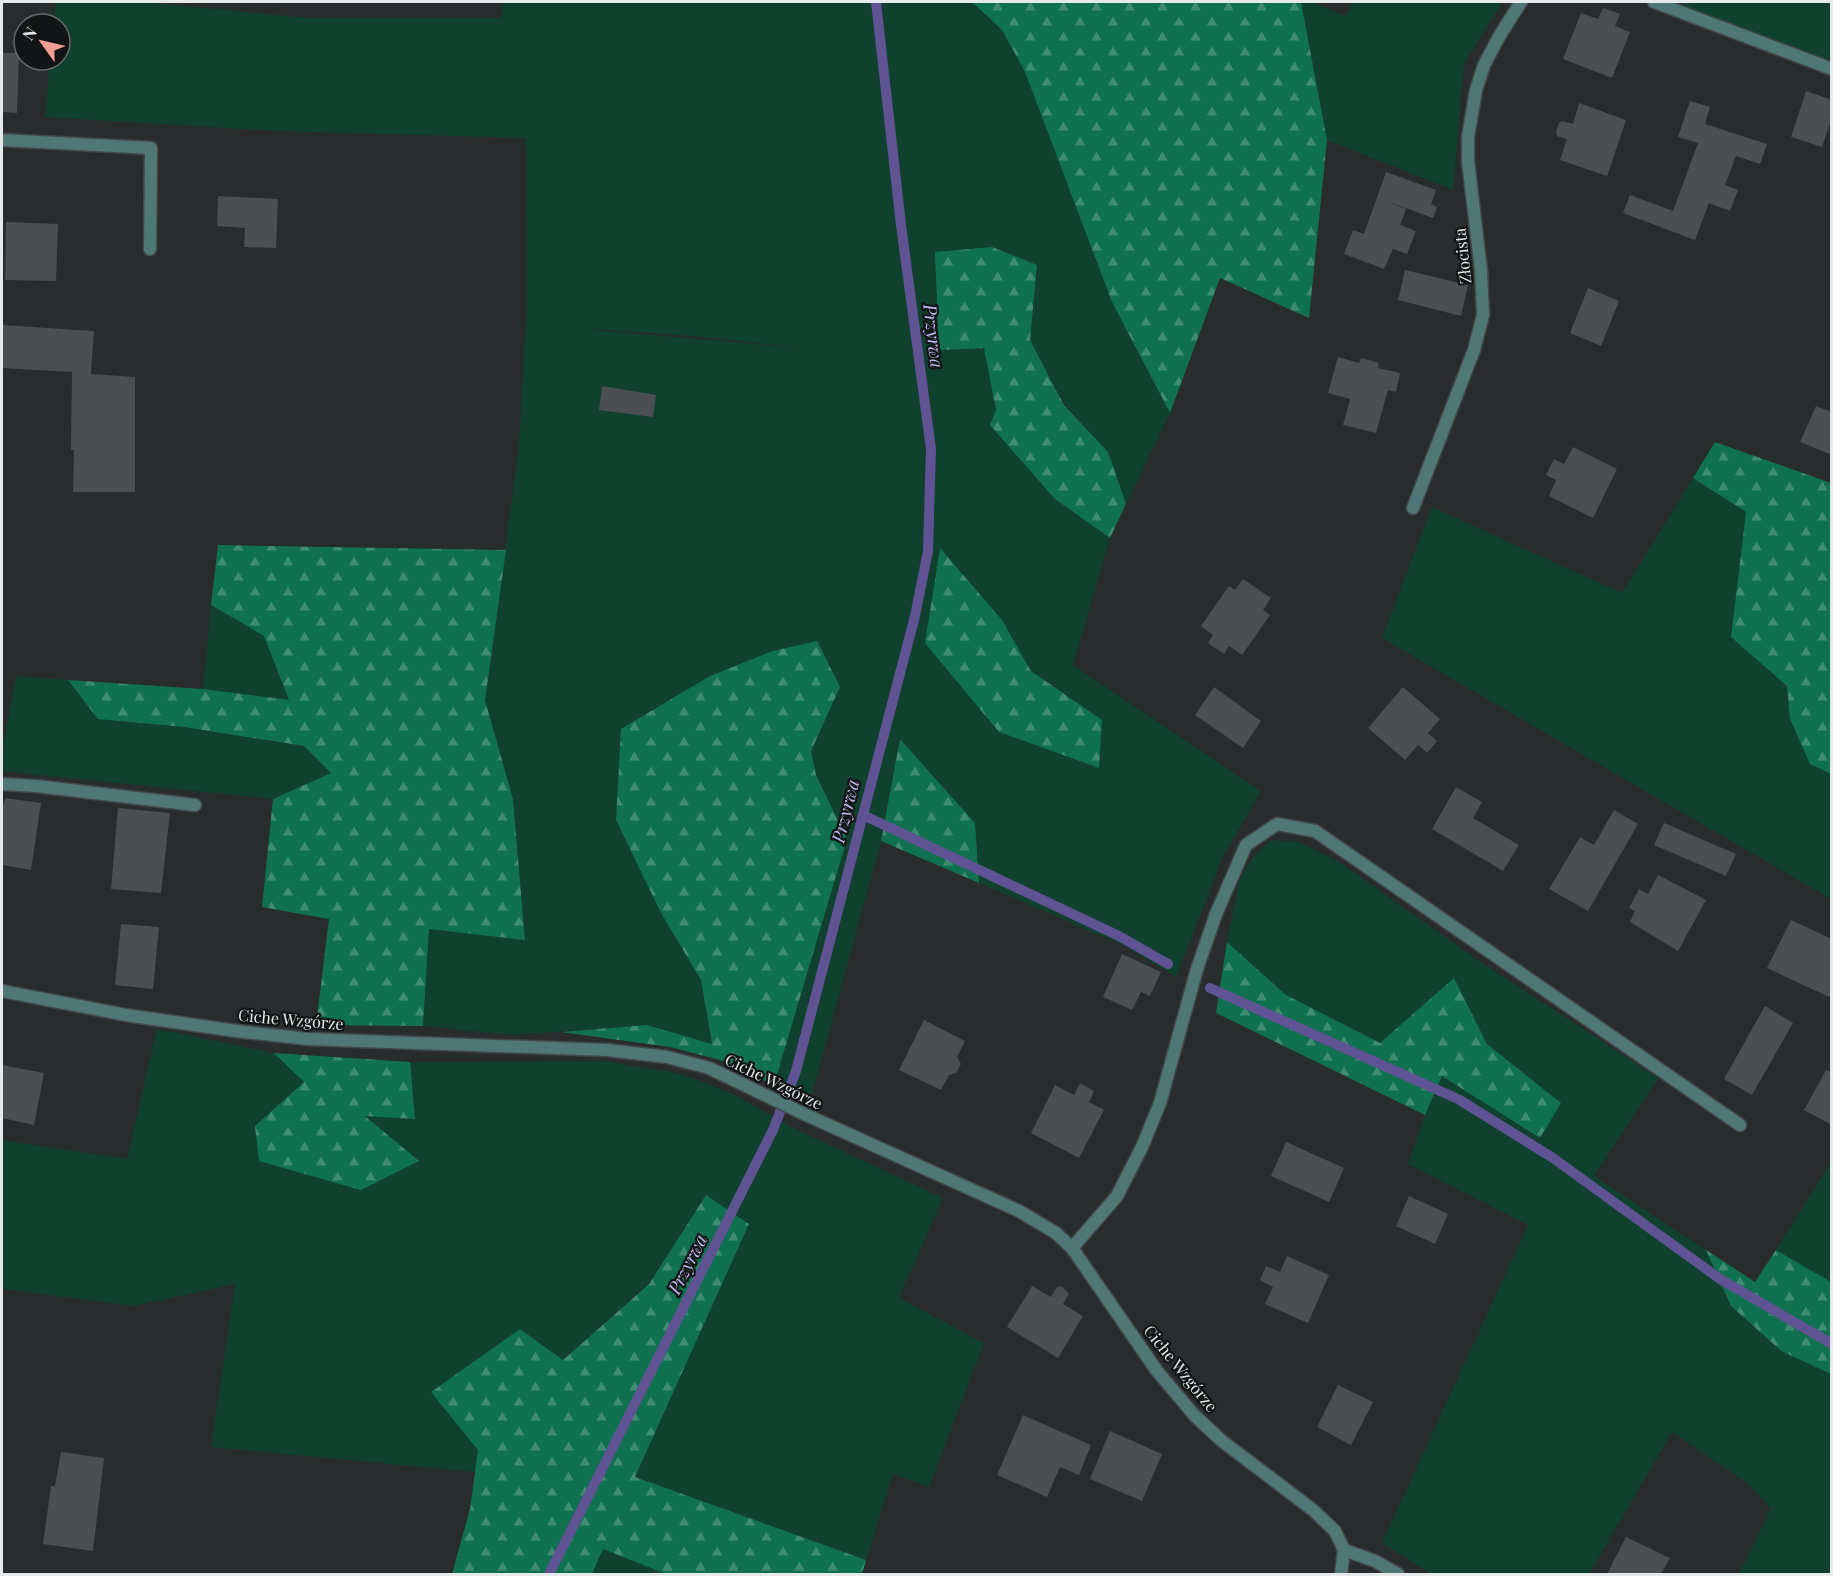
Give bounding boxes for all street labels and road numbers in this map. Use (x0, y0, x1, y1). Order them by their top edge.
street label: Złocista (1449, 227, 1475, 285)
street label: Ciche Wzgórze (237, 1004, 345, 1034)
street label: Ciche Wzgórze (722, 1048, 826, 1114)
street label: Ciche Wzgórze (1140, 1320, 1222, 1416)

